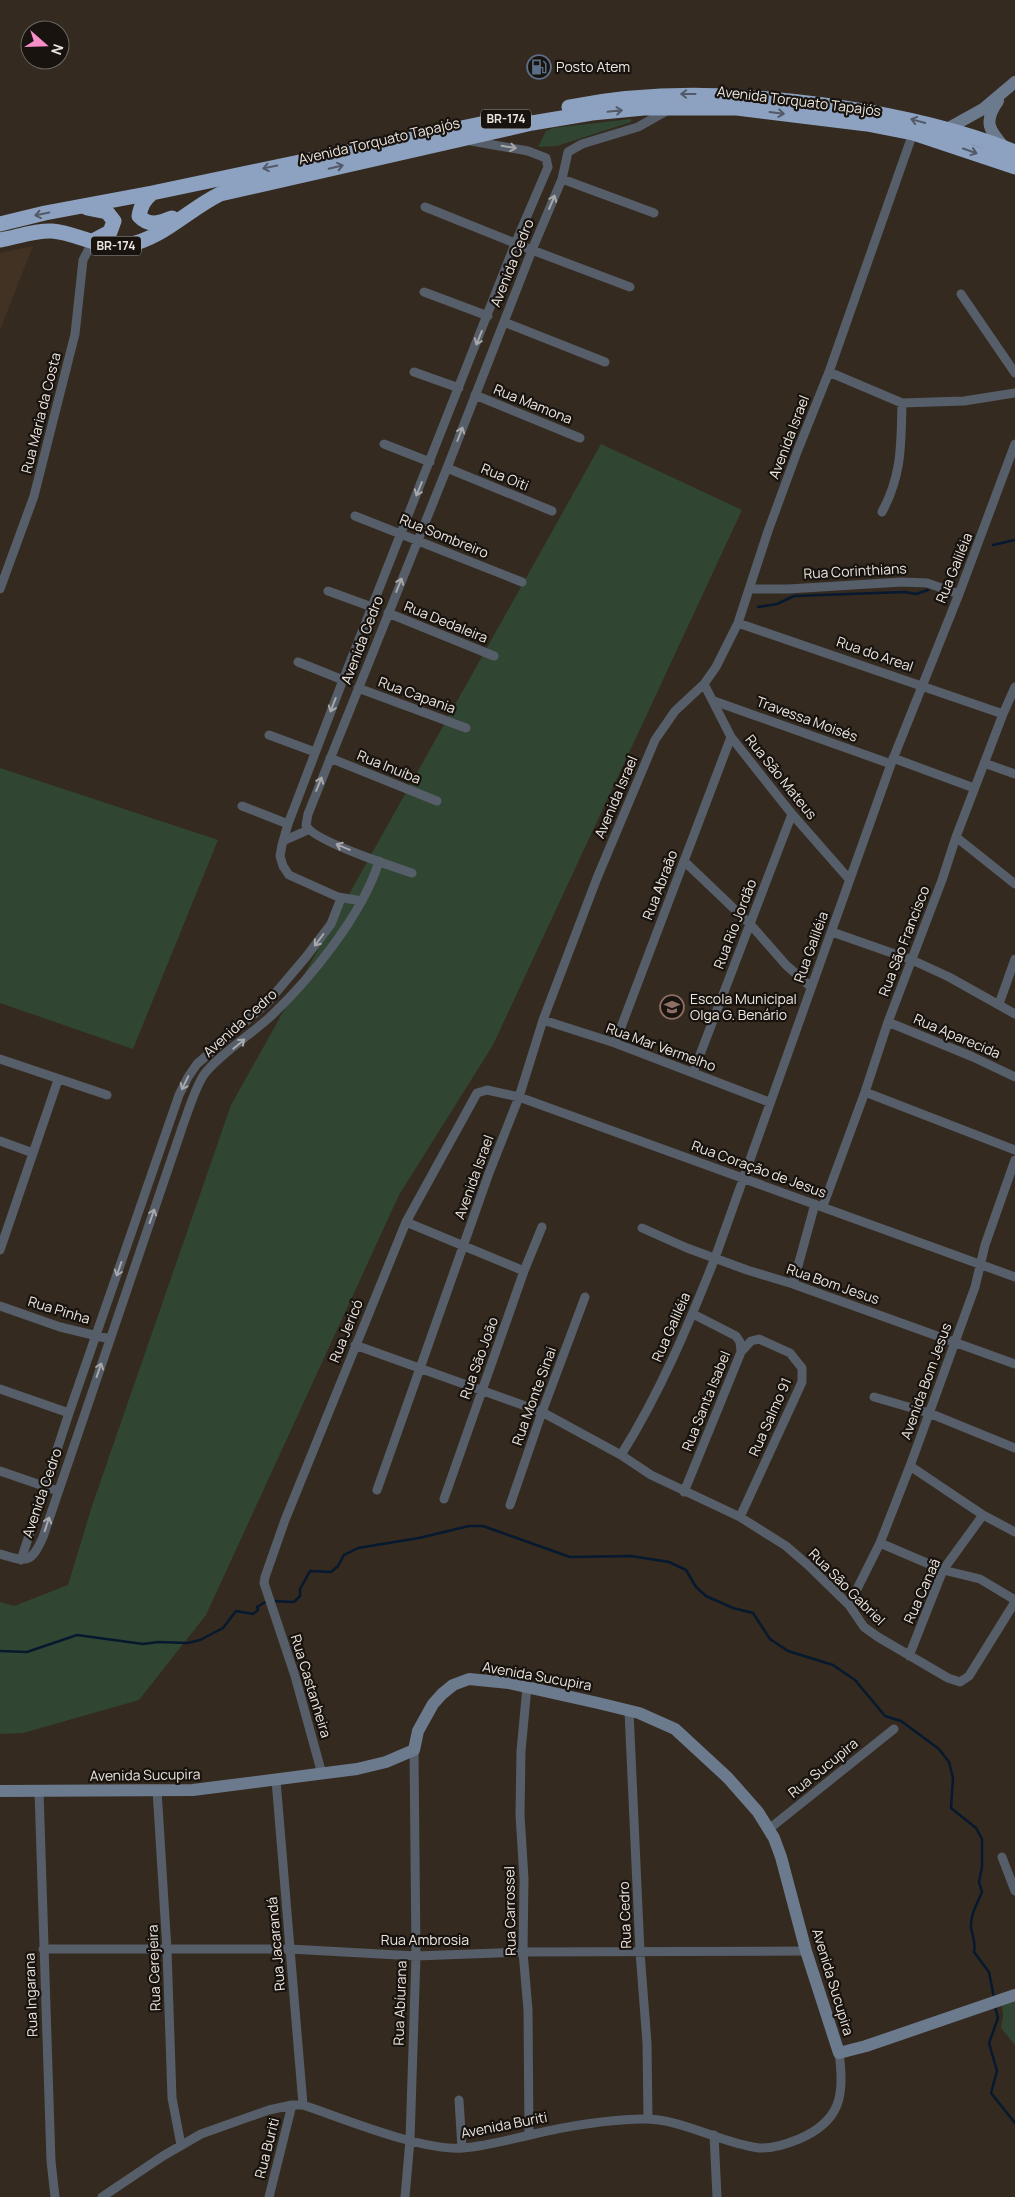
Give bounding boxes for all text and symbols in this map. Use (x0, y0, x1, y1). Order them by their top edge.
north arrow (20, 20, 70, 70)
text: N (47, 42, 68, 58)
fuel station icon: Posto Atem (526, 54, 552, 80)
place label: Posto Atem (556, 57, 630, 76)
street label: Avenida Torquato Tapajós (716, 81, 882, 120)
one-way arrow (680, 90, 696, 99)
one-way arrow (607, 106, 623, 116)
one-way arrow (769, 108, 785, 118)
road number: BR-174 (481, 110, 531, 128)
street label: Avenida Torquato Tapajós (296, 113, 462, 168)
one-way arrow (911, 116, 927, 126)
one-way arrow (500, 143, 516, 153)
one-way arrow (962, 147, 978, 156)
one-way arrow (327, 162, 343, 171)
one-way arrow (262, 163, 278, 172)
one-way arrow (548, 195, 558, 210)
one-way arrow (35, 209, 51, 219)
street label: Avenida Cedro (485, 216, 538, 310)
road number: BR-174 (91, 237, 141, 256)
one-way arrow (474, 330, 483, 345)
street label: Rua Maria da Costa (16, 350, 65, 475)
street label: Rua Mamona (491, 379, 575, 428)
street label: Avenida Israel (764, 392, 813, 481)
one-way arrow (456, 427, 465, 442)
street label: Rua Oiti (478, 458, 532, 495)
one-way arrow (414, 481, 423, 496)
street label: Rua Sombreiro (397, 509, 491, 562)
street label: Rua Galiléia (931, 530, 976, 606)
street label: Rua Corinthians (803, 558, 907, 583)
one-way arrow (395, 577, 404, 593)
street label: Avenida Cedro (336, 593, 387, 687)
street label: Rua Dedaleira (402, 596, 491, 647)
street label: Rua do Areal (834, 632, 916, 676)
street label: Rua Capania (376, 672, 458, 717)
street label: Travessa Moisés (754, 691, 860, 746)
one-way arrow (328, 697, 337, 713)
street label: Rua São Mateus (741, 730, 821, 823)
street label: Rua Inuíba (355, 745, 424, 788)
street label: Avenida Israel (590, 753, 642, 841)
one-way arrow (315, 777, 325, 792)
one-way arrow (336, 842, 351, 851)
street label: Rua Abraão (637, 847, 682, 923)
street label: Rua Rio Jordão (709, 876, 760, 972)
street label: Rua São Francisco (874, 883, 933, 999)
street label: Rua Galiléia (789, 909, 832, 985)
one-way arrow (314, 933, 325, 946)
street label: Avenida Cedro (199, 984, 281, 1061)
place label: Escola Municipal Olga G. Benário (690, 989, 797, 1024)
school or university icon: Escola Municipal Olga G. Benário (659, 994, 685, 1020)
street label: Rua Aparecida (911, 1009, 1004, 1062)
street label: Rua Mar Vermelho (604, 1018, 719, 1075)
one-way arrow (232, 1038, 245, 1050)
one-way arrow (180, 1075, 189, 1090)
street label: Avenida Israel (450, 1132, 498, 1222)
street label: Rua Coração de Jesus (689, 1135, 829, 1202)
one-way arrow (148, 1209, 157, 1225)
street label: Rua Bom Jesus (784, 1259, 882, 1308)
one-way arrow (114, 1261, 124, 1277)
street label: Rua Galiléia (647, 1289, 694, 1365)
street label: Rua Pinha (26, 1291, 92, 1328)
street label: Rua Jericó (324, 1296, 367, 1365)
street label: Rua São João (455, 1314, 502, 1402)
street label: Avenida Bom Jesus (896, 1320, 955, 1442)
street label: Rua Monte Sinai (507, 1344, 560, 1448)
street label: Rua Santa Isabel (677, 1348, 734, 1454)
one-way arrow (95, 1363, 104, 1378)
street label: Rua Salmo 91 (744, 1374, 795, 1459)
street label: Avenida Cedro (17, 1446, 66, 1540)
one-way arrow (43, 1517, 52, 1532)
street label: Rua São Gabriel (805, 1544, 890, 1629)
street label: Rua Canaã (899, 1555, 944, 1626)
street label: Rua Castanheira (287, 1632, 336, 1740)
street label: Avenida Sucupira (481, 1657, 593, 1694)
street label: Rua Sucupira (784, 1734, 862, 1802)
street label: Avenida Sucupira (89, 1764, 200, 1785)
street label: Rua Carrossel (499, 1866, 520, 1956)
street label: Rua Cedro (614, 1881, 635, 1949)
street label: Rua Jacarandá (262, 1896, 289, 1992)
street label: Rua Cerejeira (142, 1924, 165, 2012)
street label: Avenida Sucupira (808, 1926, 859, 2038)
street label: Rua Ambrosia (381, 1930, 469, 1949)
street label: Rua Ingarana (20, 1953, 41, 2037)
street label: Rua Abíurana (389, 1960, 410, 2046)
street label: Avenida Buriti (459, 2107, 549, 2142)
street label: Rua Buriti (250, 2116, 283, 2180)

